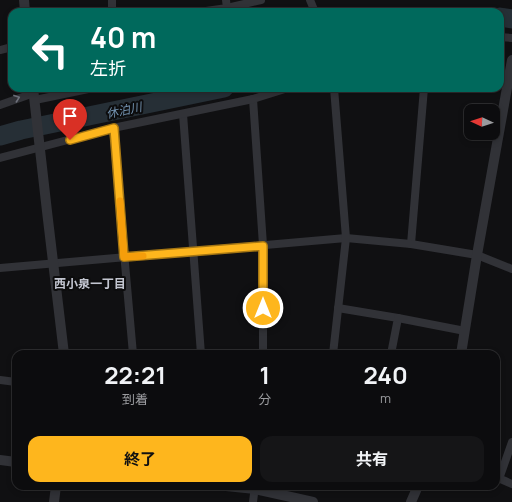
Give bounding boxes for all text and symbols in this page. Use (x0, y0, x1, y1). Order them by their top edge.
text: 40 m (90, 18, 156, 56)
icon: left (24, 24, 76, 76)
text: 左折 (90, 56, 126, 80)
one-way arrow (13, 95, 20, 103)
water label: 休泊川 (105, 98, 145, 122)
pin (53, 99, 87, 140)
north arrow (464, 104, 500, 140)
map controls (464, 104, 500, 140)
icon: arrive (59, 105, 81, 127)
district label: 西小泉一丁目 (54, 275, 126, 292)
position arrow (242, 287, 284, 329)
text: 22:21 (104, 358, 166, 391)
text: 1 (259, 358, 270, 391)
text: 240 (363, 358, 408, 391)
text: m (380, 389, 391, 407)
text: 到着 (122, 390, 148, 408)
text: 分 (258, 390, 271, 408)
button: 終了 (28, 436, 252, 482)
button: 共有 (260, 436, 484, 482)

